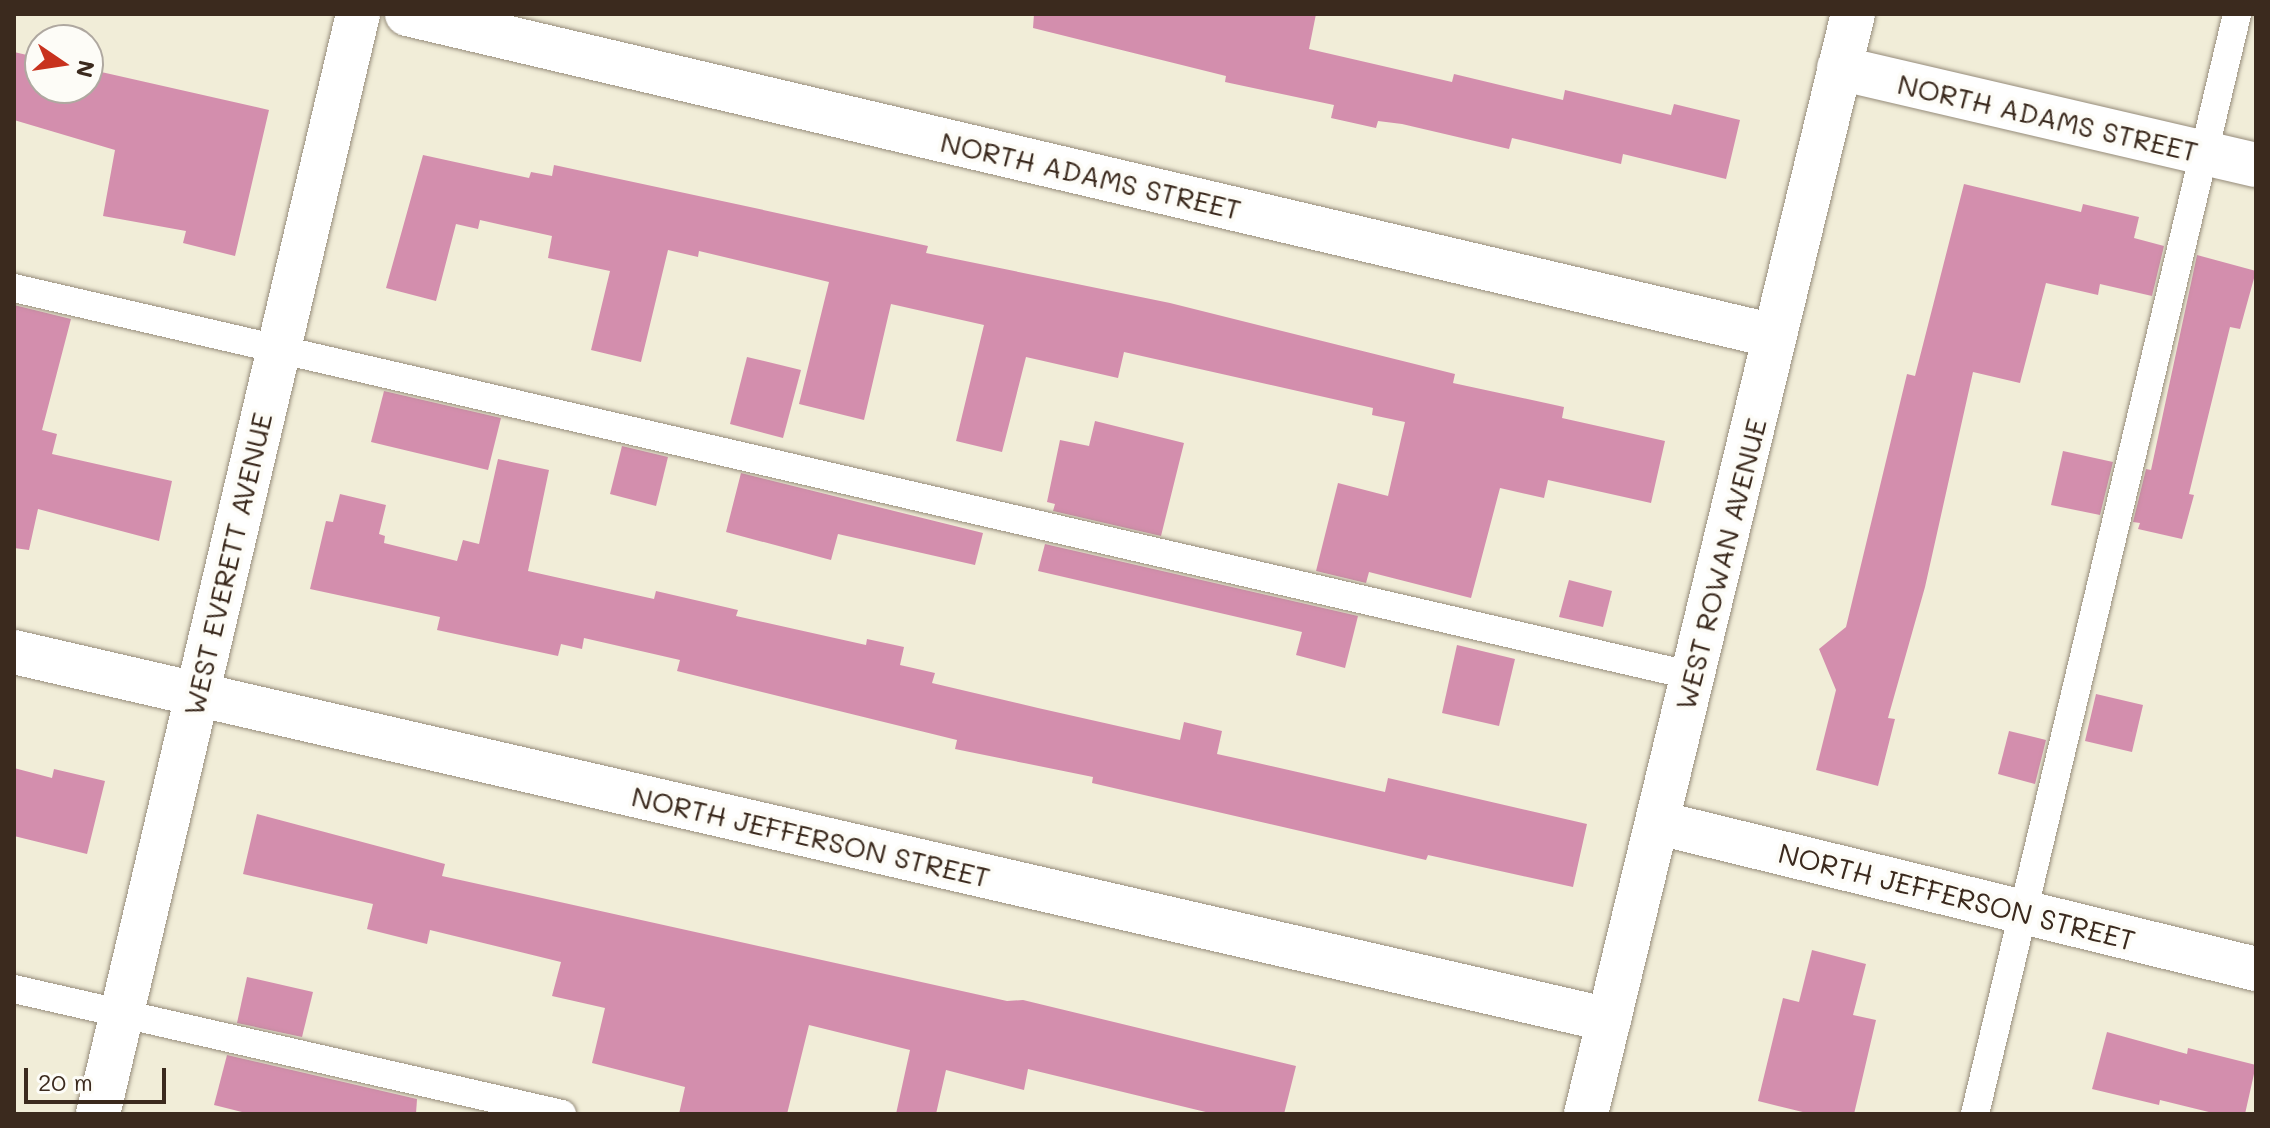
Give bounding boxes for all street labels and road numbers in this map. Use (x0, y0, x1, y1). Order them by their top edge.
street label: NORTH ADAMS STREET (1894, 66, 2202, 168)
street label: NORTH ADAMS STREET (937, 124, 1245, 226)
street label: WEST EVERETT AVENUE (176, 409, 278, 719)
street label: WEST ROWAN AVENUE (1667, 415, 1773, 713)
street label: NORTH JEFFERSON STREET (629, 778, 993, 894)
street label: NORTH JEFFERSON STREET (1775, 835, 2139, 957)

